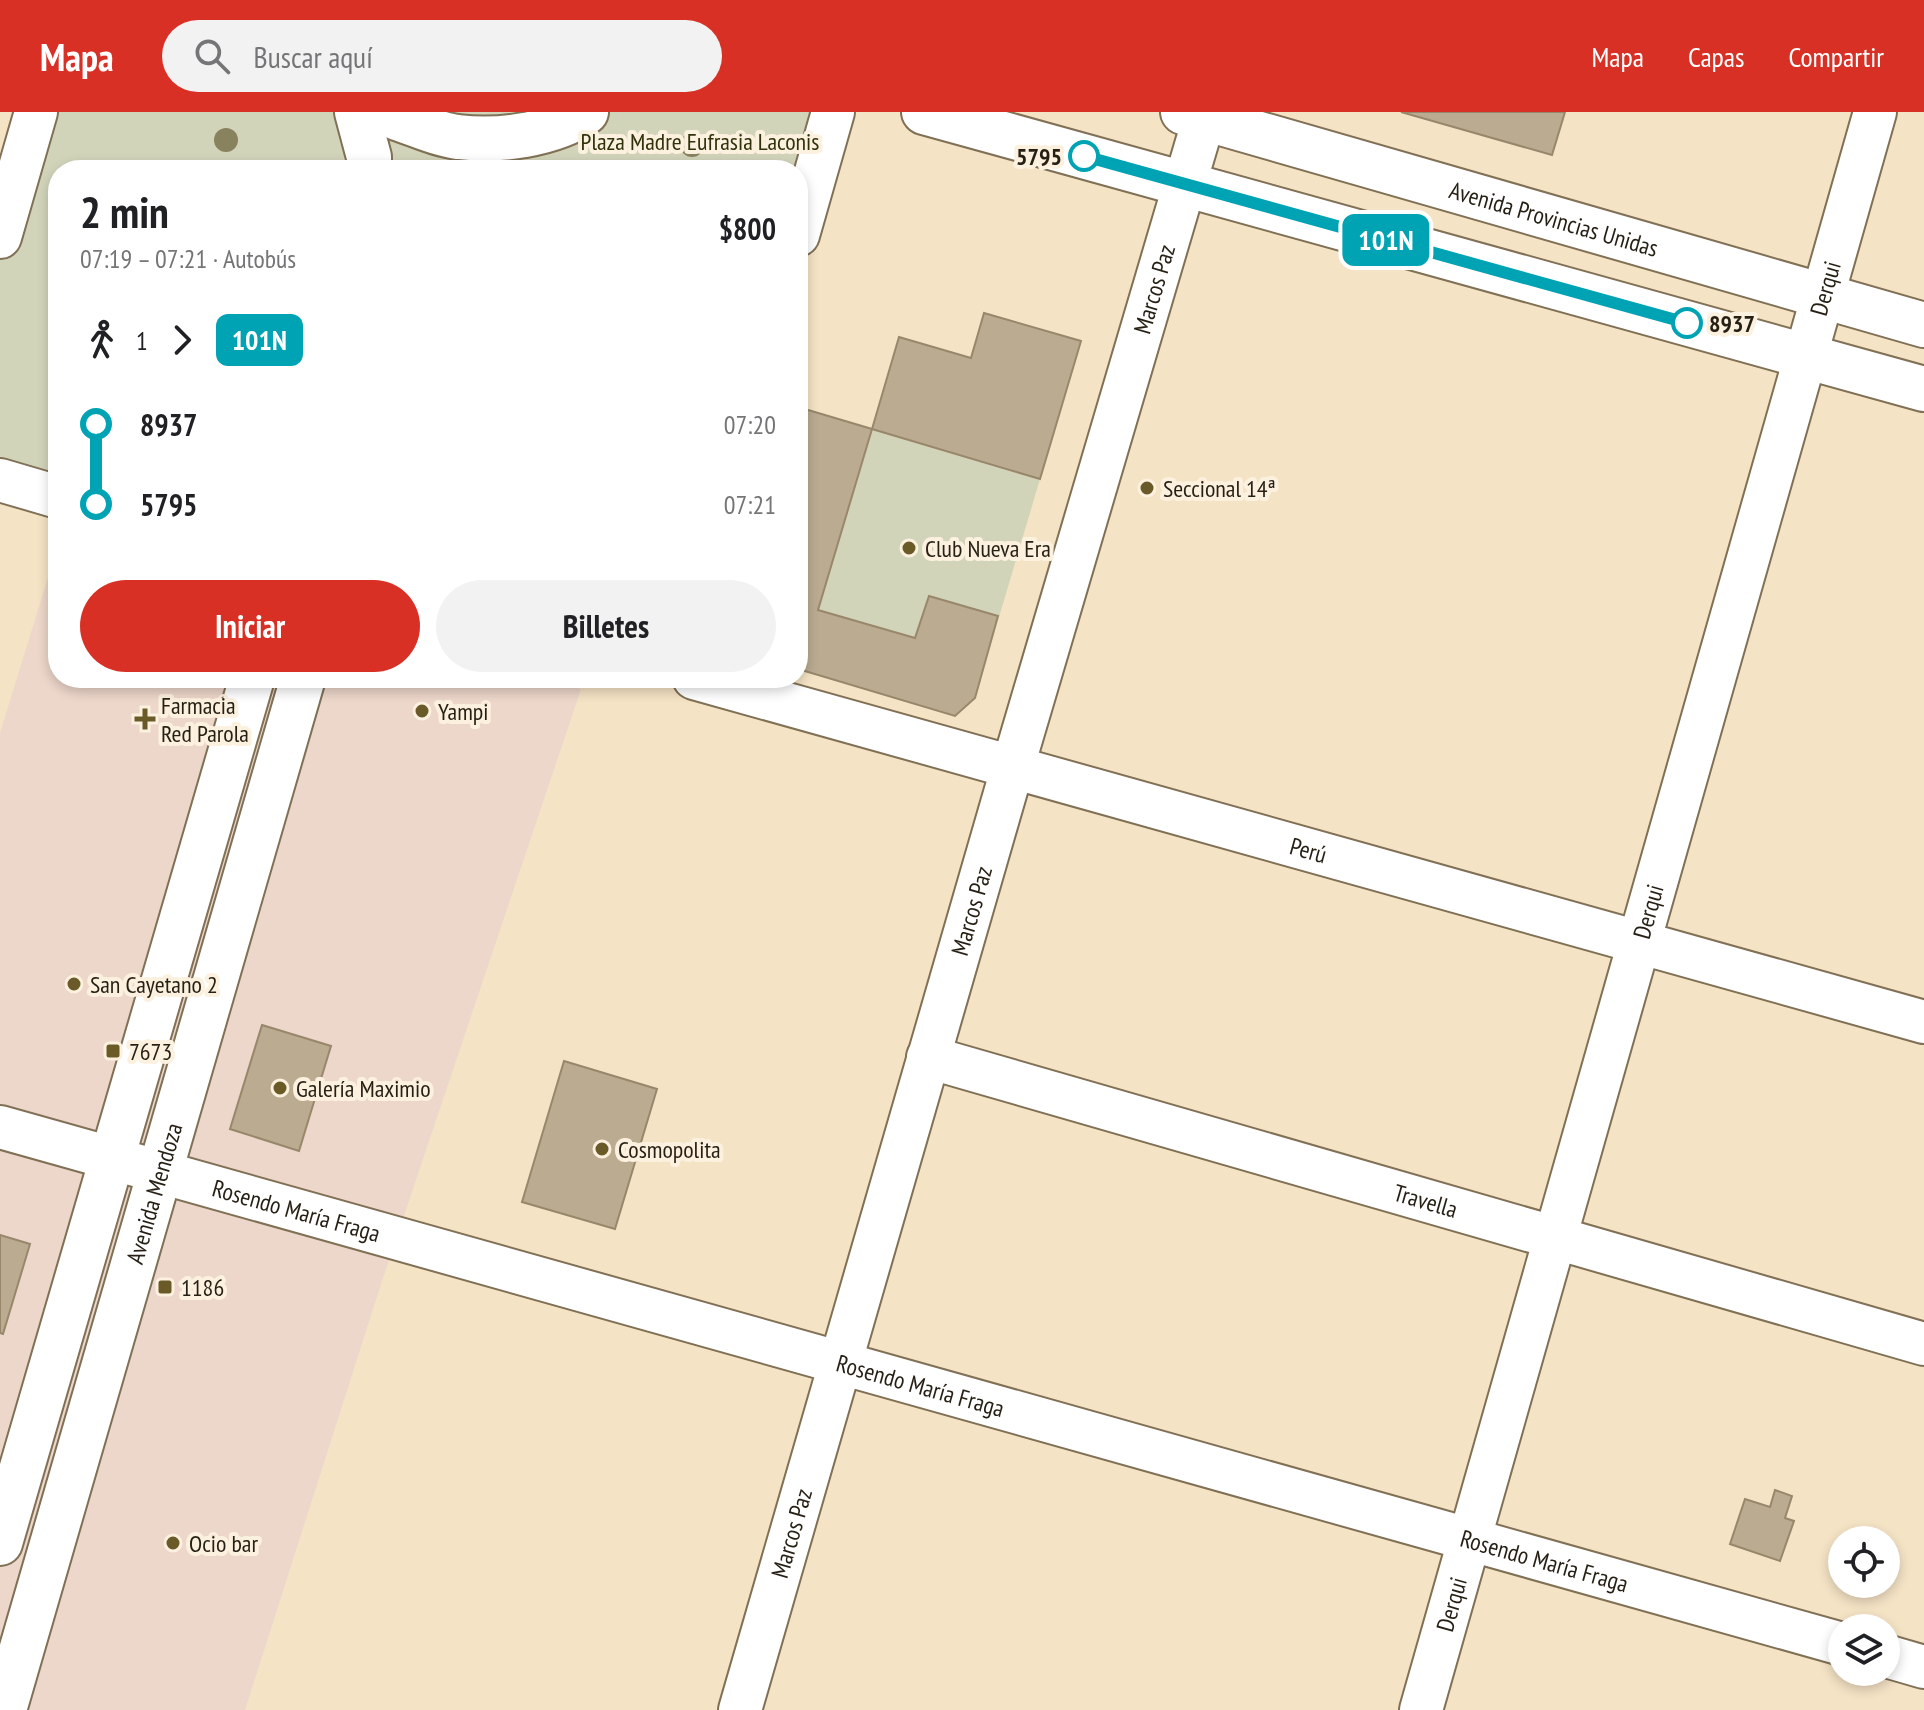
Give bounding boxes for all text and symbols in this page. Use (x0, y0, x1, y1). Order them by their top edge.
search box (162, 20, 722, 92)
text: Mapa (40, 32, 114, 81)
icon: search (190, 34, 234, 78)
text: Buscar aquí (254, 37, 373, 76)
text: Mapa (1592, 38, 1644, 75)
text: Capas (1688, 38, 1744, 75)
text: Compartir (1788, 38, 1884, 75)
park label: Plaza Madre Eufrasia Laconis (581, 126, 819, 157)
place label: 5795 (1016, 141, 1062, 172)
marker: 5795 (1069, 141, 1099, 171)
street label: Avenida Provincias Unidas (1446, 174, 1662, 263)
text: 2 min (80, 183, 169, 240)
text: $800 (719, 209, 776, 248)
line badge: 101N (1330, 214, 1442, 266)
text: 101N (1358, 221, 1414, 258)
street label: Marcos Paz (1126, 241, 1182, 337)
text: 07:19 – 07:21 · Autobús (80, 242, 296, 275)
street label: Derqui (1802, 258, 1847, 319)
marker: 8937 (1672, 308, 1702, 338)
place label: 8937 (1709, 308, 1755, 339)
icon: walk (80, 318, 124, 362)
icon: forward (160, 318, 204, 362)
text: 101N (232, 321, 287, 358)
text: 1 (136, 324, 148, 357)
text: 8937 (140, 405, 197, 444)
text: 07:20 (724, 408, 776, 441)
place label: Seccional 14ª (1163, 473, 1275, 504)
marker: Seccional 14ª (1138, 479, 1156, 497)
text: 5795 (140, 485, 197, 524)
text: 07:21 (724, 488, 776, 521)
place label: Club Nueva Era (925, 533, 1051, 564)
marker: Club Nueva Era (900, 539, 918, 557)
button: Iniciar (80, 580, 420, 672)
button: Billetes (436, 580, 776, 672)
place label: Farmacia Red Parola (161, 690, 249, 749)
place label: Yampi (438, 696, 488, 727)
marker: Yampi (413, 702, 431, 720)
marker: Farmacia Red Parola (136, 710, 154, 728)
street label: Perú (1286, 830, 1330, 870)
street label: Marcos Paz (944, 862, 999, 959)
street label: Derqui (1625, 881, 1670, 942)
place label: San Cayetano 2 (90, 969, 218, 1000)
marker: San Cayetano 2 (65, 975, 83, 993)
place label: 7673 (129, 1036, 172, 1067)
marker: 7673 (104, 1042, 122, 1060)
place label: Galería Maximio (296, 1073, 431, 1104)
marker: Galería Maximio (271, 1079, 289, 1097)
street label: Avenida Mendoza (119, 1119, 189, 1267)
place label: Cosmopolita (618, 1134, 721, 1165)
marker: Cosmopolita (593, 1140, 611, 1158)
street label: Rosendo María Fraga (209, 1172, 384, 1249)
street label: Travella (1390, 1177, 1461, 1224)
place label: 1186 (181, 1272, 224, 1303)
marker: 1186 (156, 1278, 174, 1296)
street label: Rosendo María Fraga (833, 1347, 1008, 1424)
street label: Marcos Paz (763, 1485, 819, 1582)
street label: Rosendo María Fraga (1457, 1522, 1632, 1599)
map controls (1828, 1526, 1900, 1686)
button: locate (1828, 1526, 1900, 1598)
place label: Ocio bar (189, 1528, 258, 1559)
marker: Ocio bar (164, 1534, 182, 1552)
street label: Derqui (1429, 1573, 1474, 1635)
button: layers (1828, 1614, 1900, 1686)

